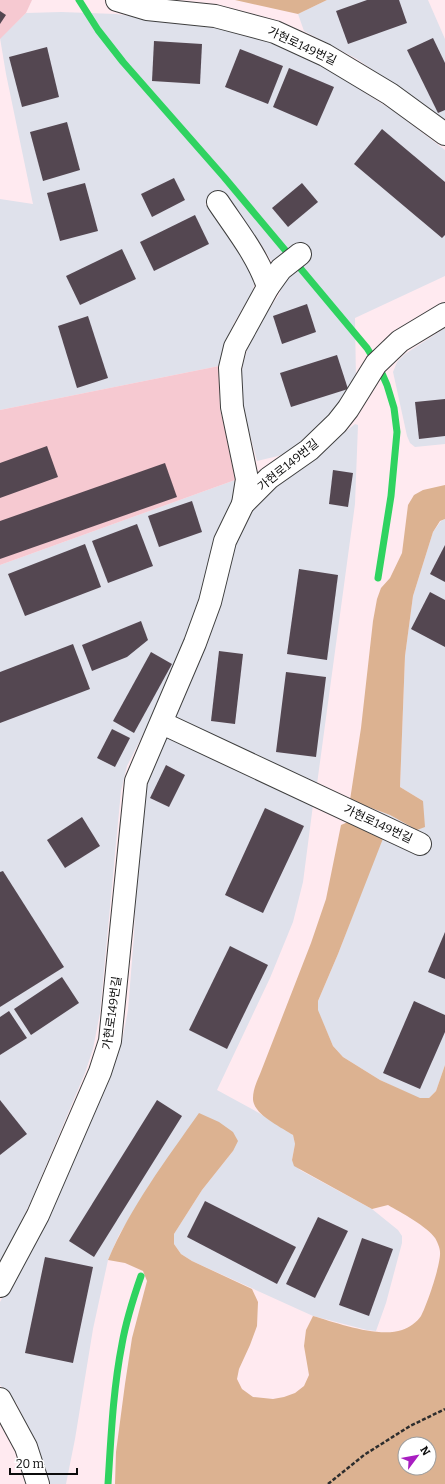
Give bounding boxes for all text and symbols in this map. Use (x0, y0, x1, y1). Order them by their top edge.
street label: 가현로149번길 (265, 24, 339, 68)
street label: 가현로149번길 (255, 436, 321, 494)
street label: 가현로149번길 (341, 802, 415, 846)
street label: 가현로149번길 (100, 975, 124, 1051)
north arrow (397, 1436, 437, 1476)
text: N (417, 1444, 433, 1458)
scale bar (10, 1450, 77, 1476)
text: 20 m (16, 1457, 45, 1471)

